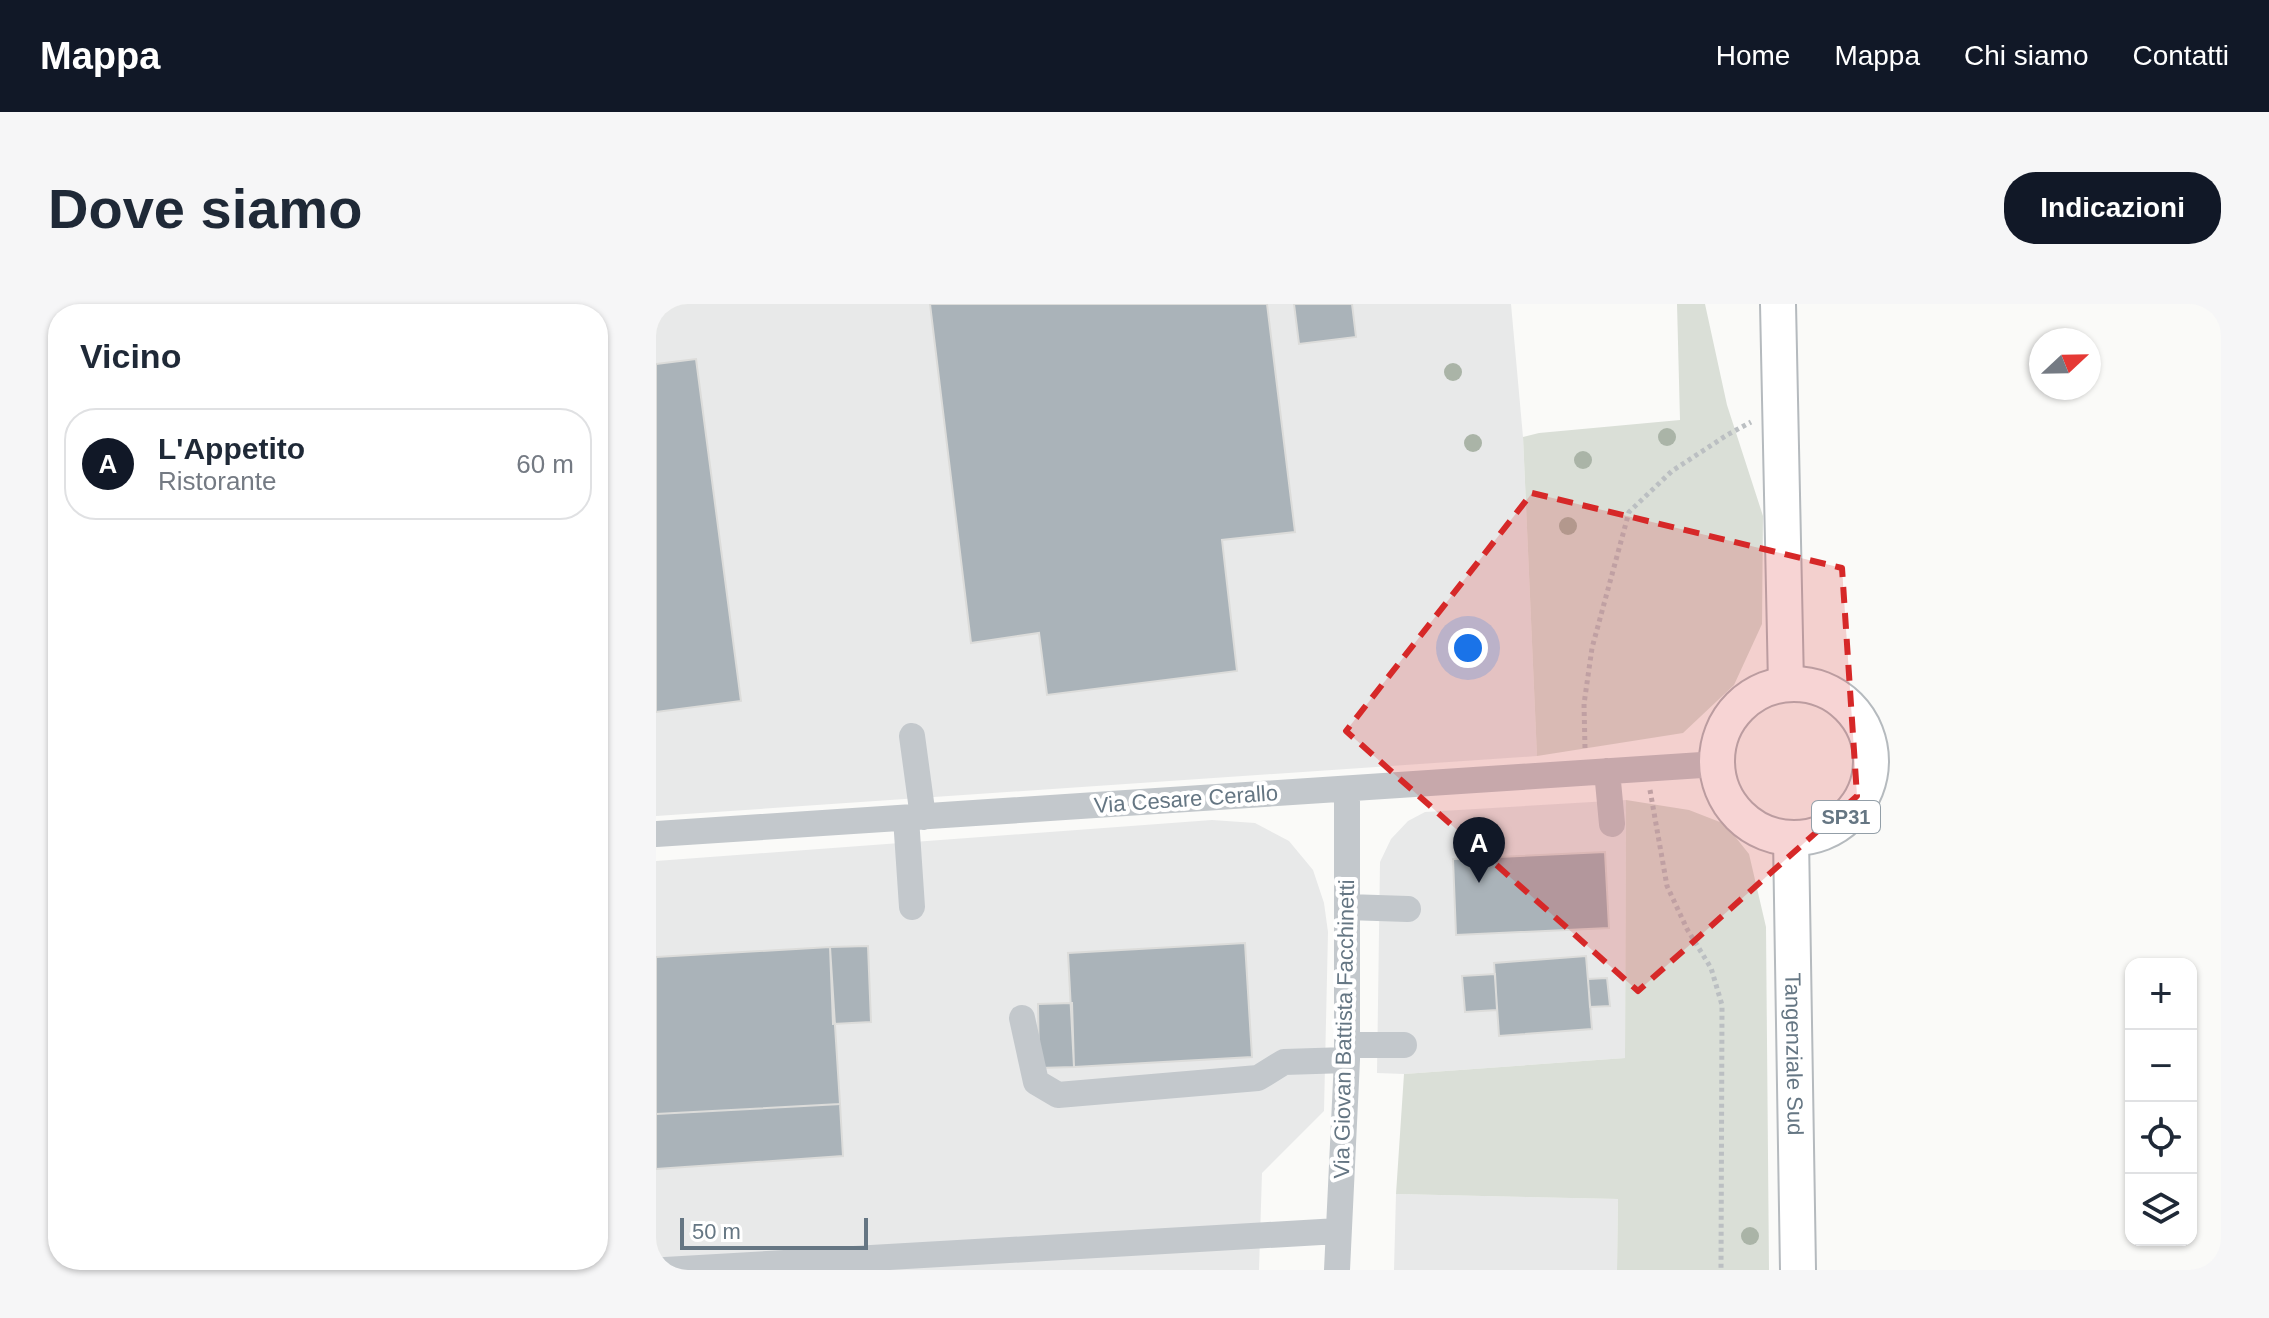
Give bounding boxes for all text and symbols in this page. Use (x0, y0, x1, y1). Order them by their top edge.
text: Mappa (40, 35, 160, 77)
text: Home (1716, 40, 1790, 71)
text: Mappa (1834, 40, 1920, 71)
text: Chi siamo (1964, 40, 2089, 71)
text: Contatti (2133, 40, 2229, 71)
button: Indicazioni (2004, 172, 2221, 244)
text: Dove siamo (48, 177, 362, 240)
north arrow (2029, 328, 2101, 400)
text: Vicino (80, 337, 181, 375)
text: L'Appetito (158, 432, 305, 465)
text: A (99, 449, 117, 479)
text: 60 m (516, 449, 574, 479)
text: Ristorante (158, 466, 277, 496)
your location (1448, 628, 1488, 668)
street label: Via Cesare Cerallo (1093, 780, 1279, 818)
road number: SP31 (1812, 801, 1880, 833)
pin: A (1453, 817, 1505, 883)
street label: Via Giovan Battista Facchinetti (1329, 879, 1359, 1179)
map controls (2125, 958, 2197, 1246)
button: + (2125, 958, 2197, 1030)
street label: Tangenziale Sud (1781, 972, 1808, 1136)
button: − (2125, 1030, 2197, 1102)
button: locate (2125, 1102, 2197, 1174)
button: layers (2125, 1174, 2197, 1246)
scale bar (680, 1214, 868, 1250)
text: 50 m (692, 1219, 741, 1244)

